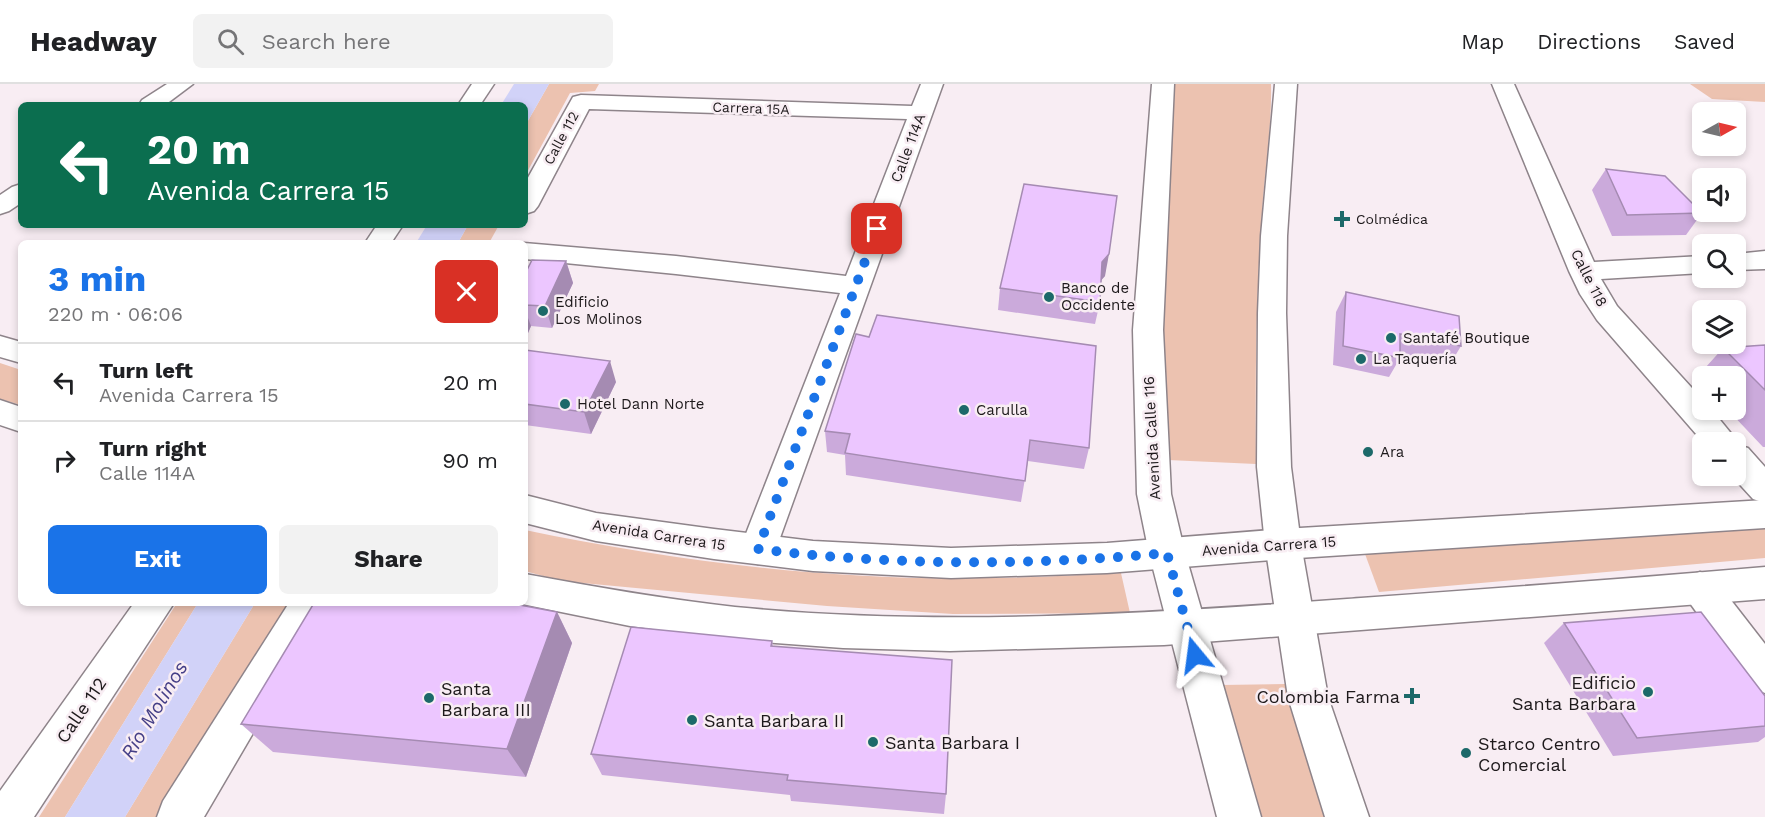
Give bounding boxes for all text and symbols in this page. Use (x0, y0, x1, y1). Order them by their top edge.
search box (193, 14, 613, 68)
text: Headway (30, 25, 157, 58)
icon: search (214, 25, 247, 58)
text: Search here (262, 29, 391, 54)
text: Map (1461, 29, 1504, 54)
text: Directions (1537, 29, 1641, 54)
text: Saved (1674, 29, 1735, 54)
street label: Carrera 15A (712, 99, 790, 117)
north arrow (1692, 102, 1746, 156)
map controls (1692, 102, 1746, 486)
street label: Calle 112 (540, 109, 582, 167)
street label: Calle 114A (887, 111, 929, 185)
text: 20 m (147, 125, 251, 174)
icon: left (48, 126, 126, 204)
button: sound (1692, 168, 1746, 222)
text: Avenida Carrera 15 (147, 175, 389, 207)
pin (851, 203, 902, 254)
marker: Colmédica (1333, 210, 1351, 228)
place label: Colmédica (1356, 211, 1428, 227)
icon: arrive (860, 212, 893, 245)
button: search (1692, 234, 1746, 288)
street label: Calle 118 (1567, 246, 1611, 310)
text: 3 min (48, 258, 146, 300)
button: close (435, 260, 498, 323)
place label: Banco de Occidente (1061, 279, 1135, 314)
marker: Banco de Occidente (1042, 290, 1056, 304)
place label: Edificio Los Molinos (555, 293, 642, 328)
button: layers (1692, 300, 1746, 354)
text: 220 m · 06:06 (48, 302, 183, 326)
marker: Edificio Los Molinos (536, 304, 550, 318)
place label: Santafé Boutique (1403, 329, 1530, 347)
marker: Santafé Boutique (1384, 331, 1398, 345)
place label: La Taquería (1373, 350, 1457, 368)
marker: La Taquería (1354, 352, 1368, 366)
text: Turn left (99, 358, 193, 383)
icon: left (48, 366, 81, 399)
button: + (1692, 366, 1746, 420)
text: 20 m (443, 370, 498, 395)
street label: Avenida Calle 116 (1140, 376, 1164, 500)
text: Avenida Carrera 15 (99, 383, 279, 407)
place label: Hotel Dann Norte (577, 395, 704, 413)
marker: Hotel Dann Norte (558, 397, 572, 411)
place label: Carulla (976, 401, 1028, 419)
marker: Carulla (957, 403, 971, 417)
button: − (1692, 432, 1746, 486)
text: Turn right (99, 436, 206, 461)
place label: Ara (1380, 443, 1405, 461)
icon: right (48, 444, 81, 477)
marker: Ara (1361, 445, 1375, 459)
text: 90 m (442, 448, 498, 473)
text: Calle 114A (99, 461, 195, 485)
street label: Avenida Carrera 15 (591, 516, 727, 554)
button: Exit (48, 525, 267, 594)
button: Share (279, 525, 498, 594)
street label: Avenida Carrera 15 (1201, 532, 1337, 560)
position arrow (1163, 623, 1227, 687)
water label: Río Molinos (115, 657, 193, 763)
place label: Edificio Santa Barbara (1512, 672, 1636, 714)
street label: Calle 112 (52, 673, 110, 747)
place label: Santa Barbara III (441, 678, 531, 720)
marker: Edificio Santa Barbara (1641, 685, 1655, 699)
place label: Colombia Farma (1256, 686, 1400, 707)
marker: Colombia Farma (1405, 689, 1419, 703)
marker: Santa Barbara III (422, 691, 436, 705)
place label: Santa Barbara II (704, 710, 844, 731)
marker: Santa Barbara II (685, 713, 699, 727)
place label: Santa Barbara I (885, 732, 1020, 753)
place label: Starco Centro Comercial (1478, 733, 1601, 775)
marker: Santa Barbara I (866, 735, 880, 749)
marker: Starco Centro Comercial (1459, 746, 1473, 760)

